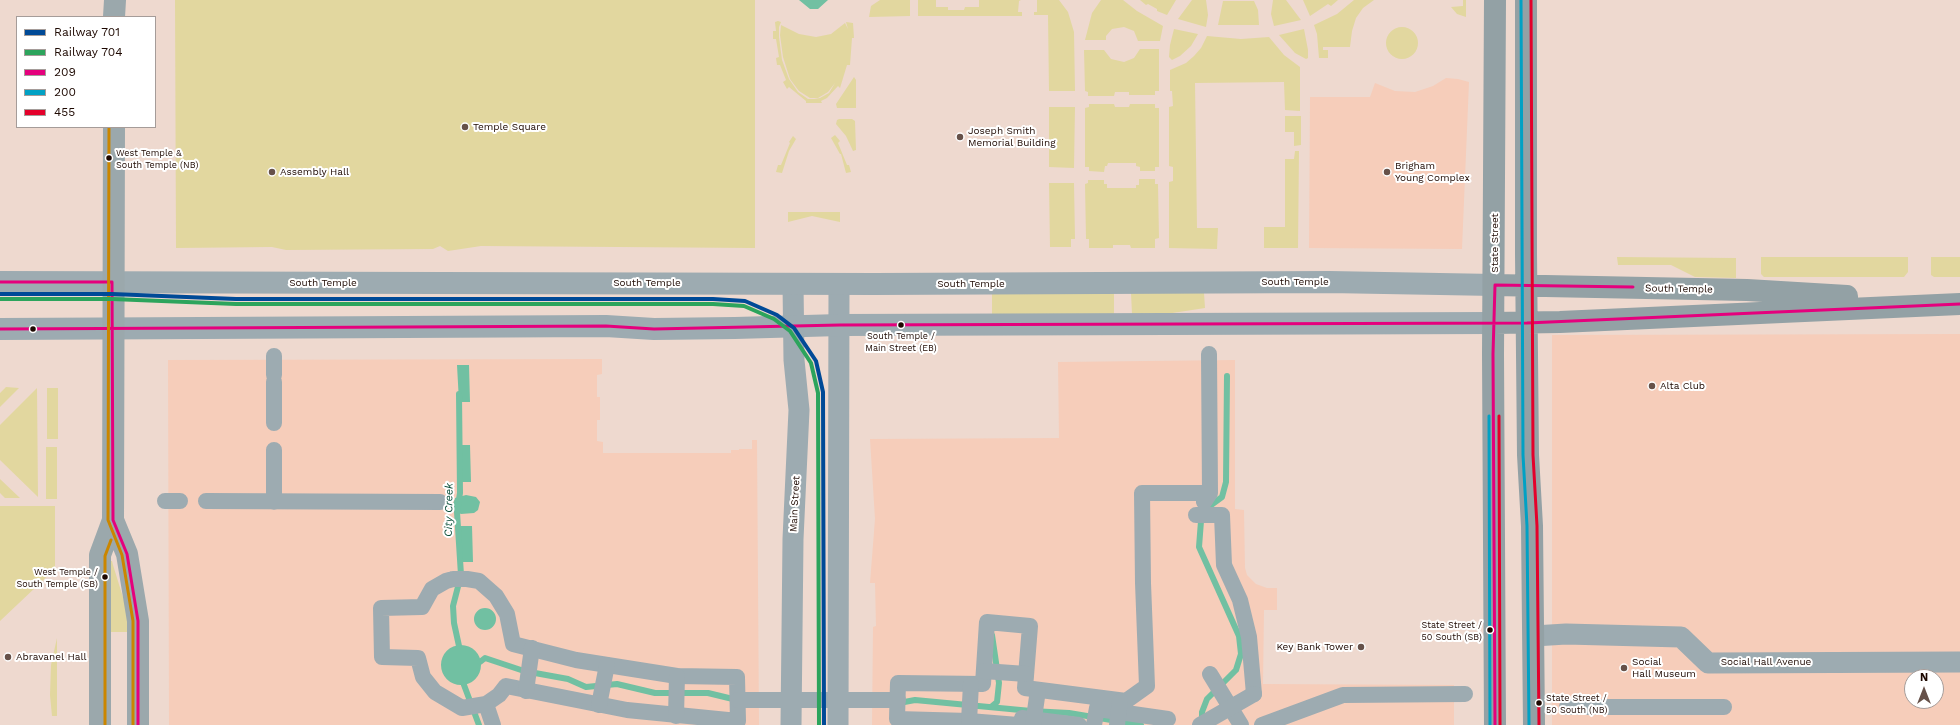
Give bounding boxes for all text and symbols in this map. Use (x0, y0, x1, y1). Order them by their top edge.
legend (16, 16, 156, 128)
text: Railway 701 (54, 25, 120, 39)
text: Railway 704 (54, 45, 123, 59)
text: 209 (54, 65, 76, 79)
text: 200 (54, 85, 76, 99)
text: 455 (54, 105, 75, 119)
place label: Temple Square (473, 121, 546, 133)
marker: Temple Square (460, 122, 470, 132)
place label: Joseph Smith Memorial Building (968, 125, 1055, 148)
marker: Joseph Smith Memorial Building (955, 132, 965, 142)
place label: West Temple & South Temple (NB) (116, 148, 198, 169)
marker: West Temple & South Temple (NB) (104, 153, 114, 163)
place label: Brigham Young Complex (1395, 160, 1470, 184)
place label: Assembly Hall (280, 166, 349, 178)
marker: Assembly Hall (267, 167, 277, 177)
marker: Brigham Young Complex (1382, 167, 1392, 177)
street label: State Street (1489, 213, 1501, 273)
street label: South Temple (1261, 276, 1329, 288)
street label: South Temple (289, 277, 357, 289)
street label: South Temple (613, 277, 681, 289)
street label: South Temple (937, 278, 1005, 290)
street label: South Temple (1645, 282, 1713, 296)
marker: South Temple / Main Street (EB) (896, 320, 906, 330)
unlabelled marker (28, 324, 38, 334)
place label: South Temple / Main Street (EB) (865, 331, 937, 352)
place label: Alta Club (1660, 380, 1705, 392)
marker: Alta Club (1647, 381, 1657, 391)
street label: Main Street (788, 475, 802, 533)
water label: City Creek (442, 483, 456, 537)
place label: West Temple / South Temple (SB) (17, 567, 98, 588)
marker: West Temple / South Temple (SB) (100, 572, 110, 582)
place label: State Street / 50 South (SB) (1421, 620, 1482, 641)
marker: State Street / 50 South (SB) (1485, 625, 1495, 635)
place label: Key Bank Tower (1276, 641, 1353, 653)
marker: Key Bank Tower (1356, 642, 1366, 652)
place label: Abravanel Hall (16, 651, 87, 663)
marker: Abravanel Hall (3, 652, 13, 662)
place label: Social Hall Museum (1632, 656, 1696, 680)
street label: Social Hall Avenue (1721, 656, 1811, 668)
marker: Social Hall Museum (1619, 663, 1629, 673)
north arrow (1904, 669, 1944, 709)
text: N (1920, 671, 1928, 684)
place label: State Street / 50 South (NB) (1546, 693, 1607, 714)
marker: State Street / 50 South (NB) (1534, 698, 1544, 708)

